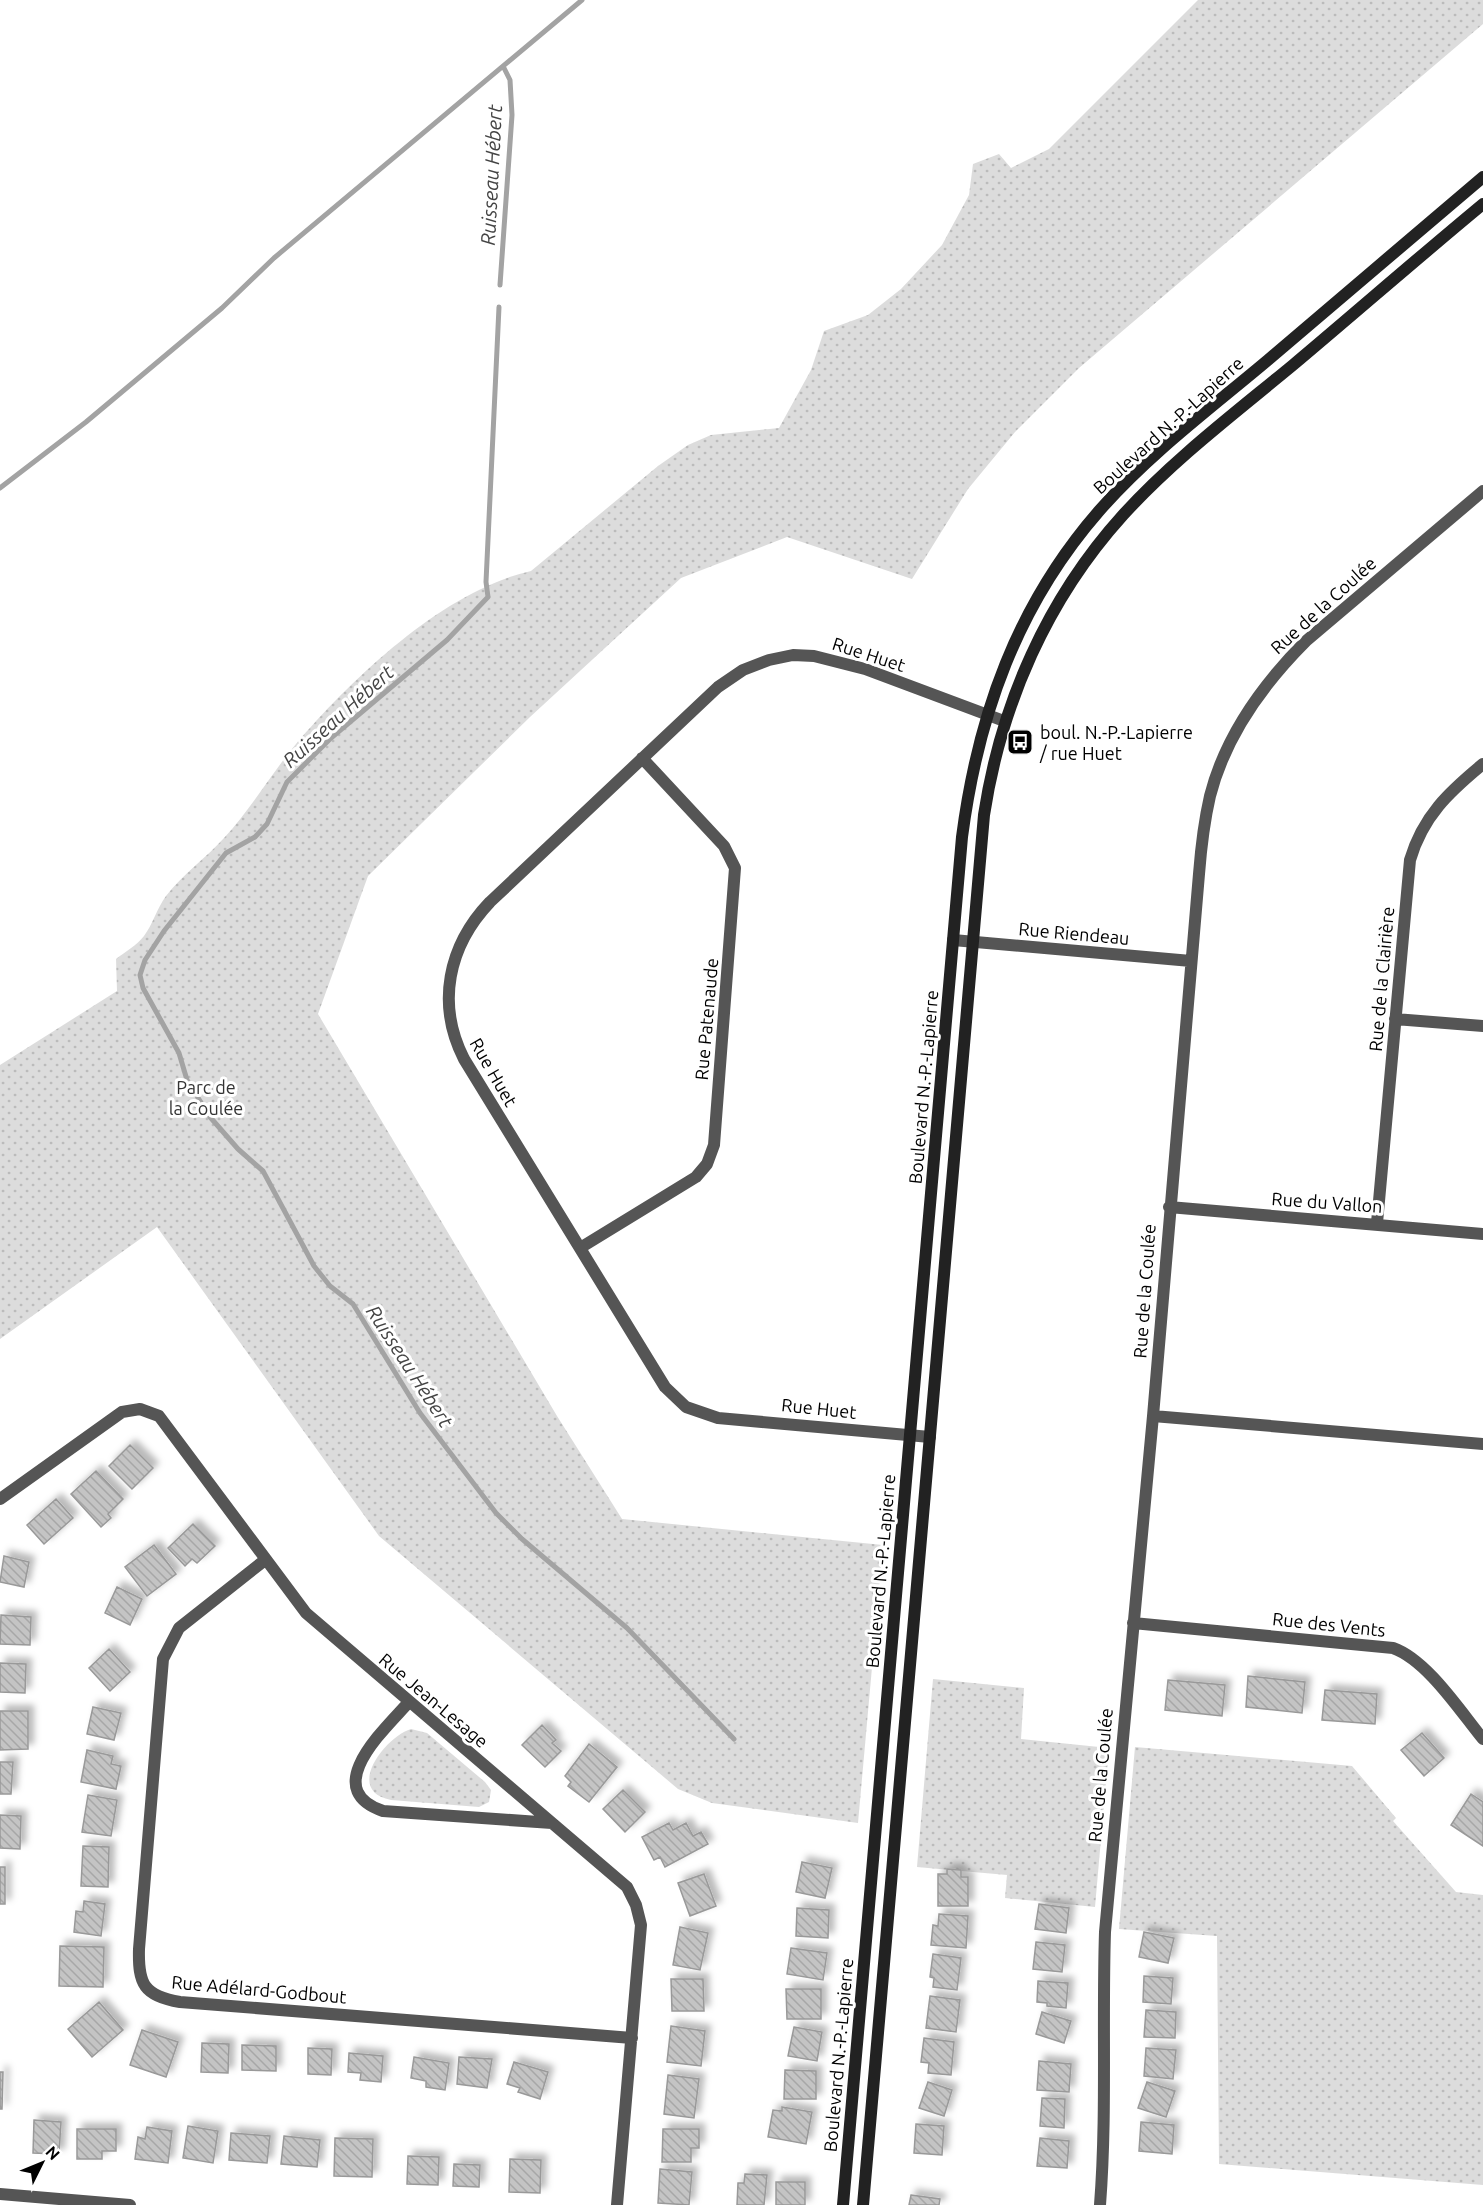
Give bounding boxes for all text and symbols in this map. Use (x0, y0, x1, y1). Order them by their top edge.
water label: Ruisseau Hébert (476, 104, 506, 246)
street label: Boulevard N.-P.-Lapierre (1089, 352, 1247, 498)
street label: Rue de la Coulée (1266, 553, 1380, 657)
street label: Rue Huet (830, 633, 908, 675)
water label: Ruisseau Hébert (278, 660, 398, 772)
place label: boul. N.-P.-Lapierre / rue Huet (1039, 722, 1193, 763)
bus stop icon: boul. N.-P.-Lapierre / rue Huet (1005, 727, 1035, 757)
street label: Rue de la Clairière (1365, 906, 1397, 1052)
street label: Rue Riendeau (1018, 918, 1130, 948)
street label: Rue Patenaude (691, 957, 721, 1081)
street label: Boulevard N.-P.-Lapierre (905, 989, 941, 1185)
street label: Rue Huet (466, 1034, 522, 1110)
park label: Parc de la Coulée (169, 1077, 243, 1118)
street label: Rue du Vallon (1271, 1188, 1383, 1216)
street label: Rue de la Coulée (1129, 1223, 1159, 1359)
water label: Ruisseau Hébert (362, 1301, 458, 1432)
street label: Rue Huet (780, 1394, 858, 1422)
street label: Boulevard N.-P.-Lapierre (862, 1473, 898, 1669)
street label: Rue des Vents (1271, 1608, 1387, 1640)
street label: Rue Jean-Lesage (376, 1649, 492, 1751)
street label: Rue de la Coulée (1084, 1707, 1116, 1843)
street label: Boulevard N.-P.-Lapierre (820, 1957, 856, 2153)
street label: Rue Adélard-Godbout (171, 1971, 347, 2007)
north arrow (12, 2133, 72, 2193)
text: N (42, 2142, 64, 2163)

